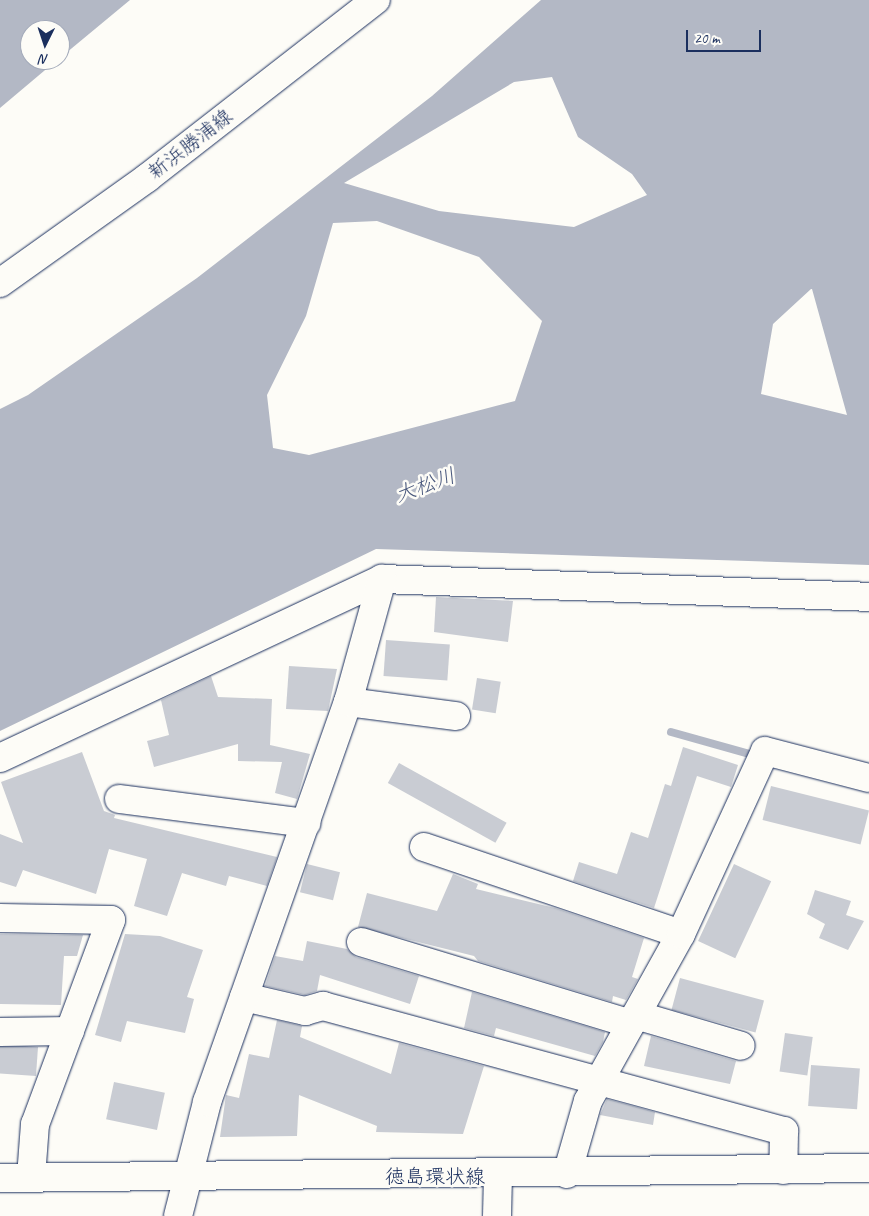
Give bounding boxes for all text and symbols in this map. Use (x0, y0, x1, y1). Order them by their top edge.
north arrow (20, 20, 70, 70)
scale bar (689, 20, 764, 52)
text: 20 m (694, 29, 720, 48)
text: N (39, 51, 49, 68)
street label: 新浜勝浦線 (143, 104, 237, 184)
water label: 大松川 (391, 462, 459, 508)
street label: 徳島環状線 (385, 1164, 485, 1188)

